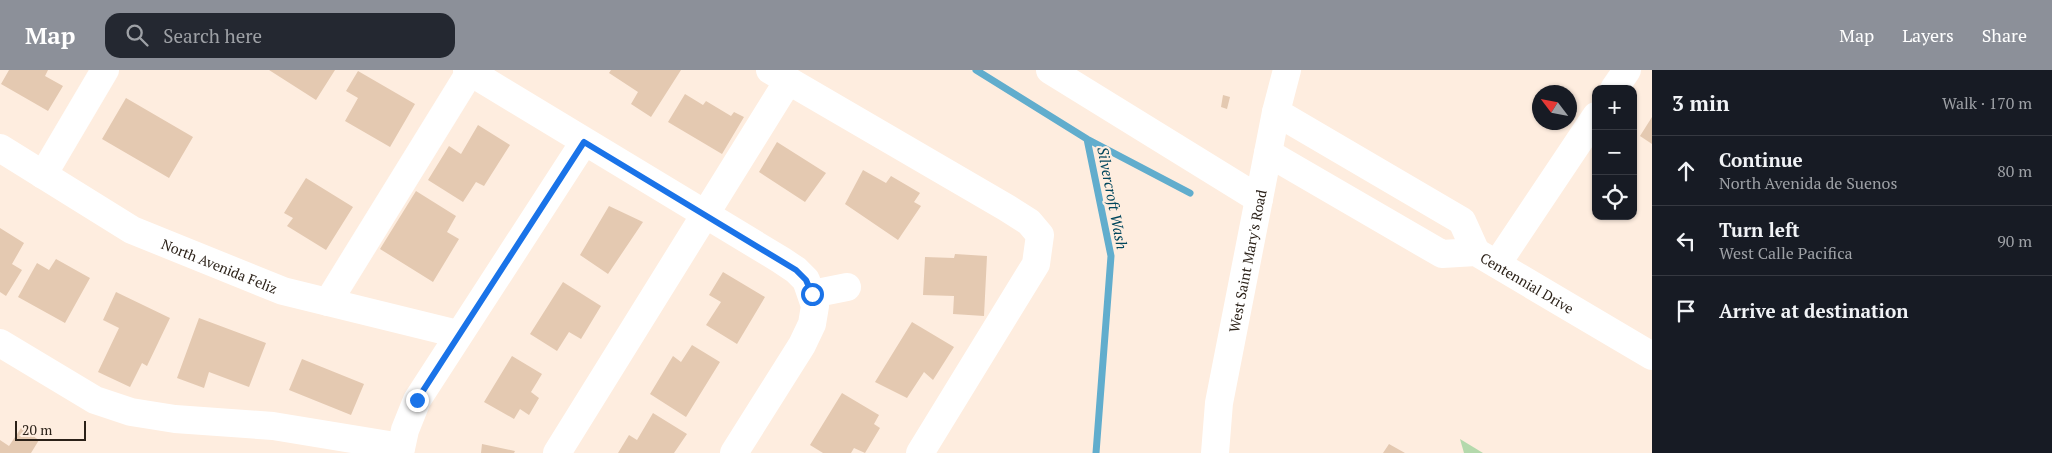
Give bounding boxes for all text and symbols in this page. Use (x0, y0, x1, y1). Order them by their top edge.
search box (105, 13, 455, 58)
text: Map (25, 19, 75, 51)
icon: search (123, 21, 151, 49)
text: Search here (163, 23, 262, 48)
text: Map (1839, 23, 1874, 47)
text: Layers (1902, 23, 1954, 47)
text: Share (1982, 23, 2027, 47)
north arrow (1532, 85, 1577, 130)
map controls (1592, 85, 1637, 220)
button: + (1592, 85, 1637, 130)
text: 3 min (1672, 89, 1729, 117)
text: Walk · 170 m (1942, 92, 2032, 114)
button: − (1592, 130, 1637, 175)
water label: Silvercroft Wash (1093, 145, 1133, 251)
text: Continue (1719, 147, 1803, 172)
icon: ahead (1672, 157, 1700, 185)
text: 80 m (1997, 160, 2032, 182)
text: North Avenida de Suenos (1719, 172, 1897, 194)
button: locate (1592, 175, 1637, 220)
street label: West Saint Mary's Road (1224, 188, 1270, 334)
text: Turn left (1719, 217, 1800, 242)
icon: left (1672, 227, 1700, 255)
text: 90 m (1997, 230, 2032, 252)
street label: North Avenida Feliz (159, 234, 281, 297)
text: West Calle Pacifica (1719, 242, 1853, 264)
street label: Centennial Drive (1477, 247, 1578, 317)
route start (801, 283, 824, 306)
icon: arrive (1672, 297, 1700, 325)
text: Arrive at destination (1719, 298, 1908, 323)
route end (406, 389, 429, 412)
scale bar (15, 418, 86, 441)
text: 20 m (22, 420, 52, 439)

